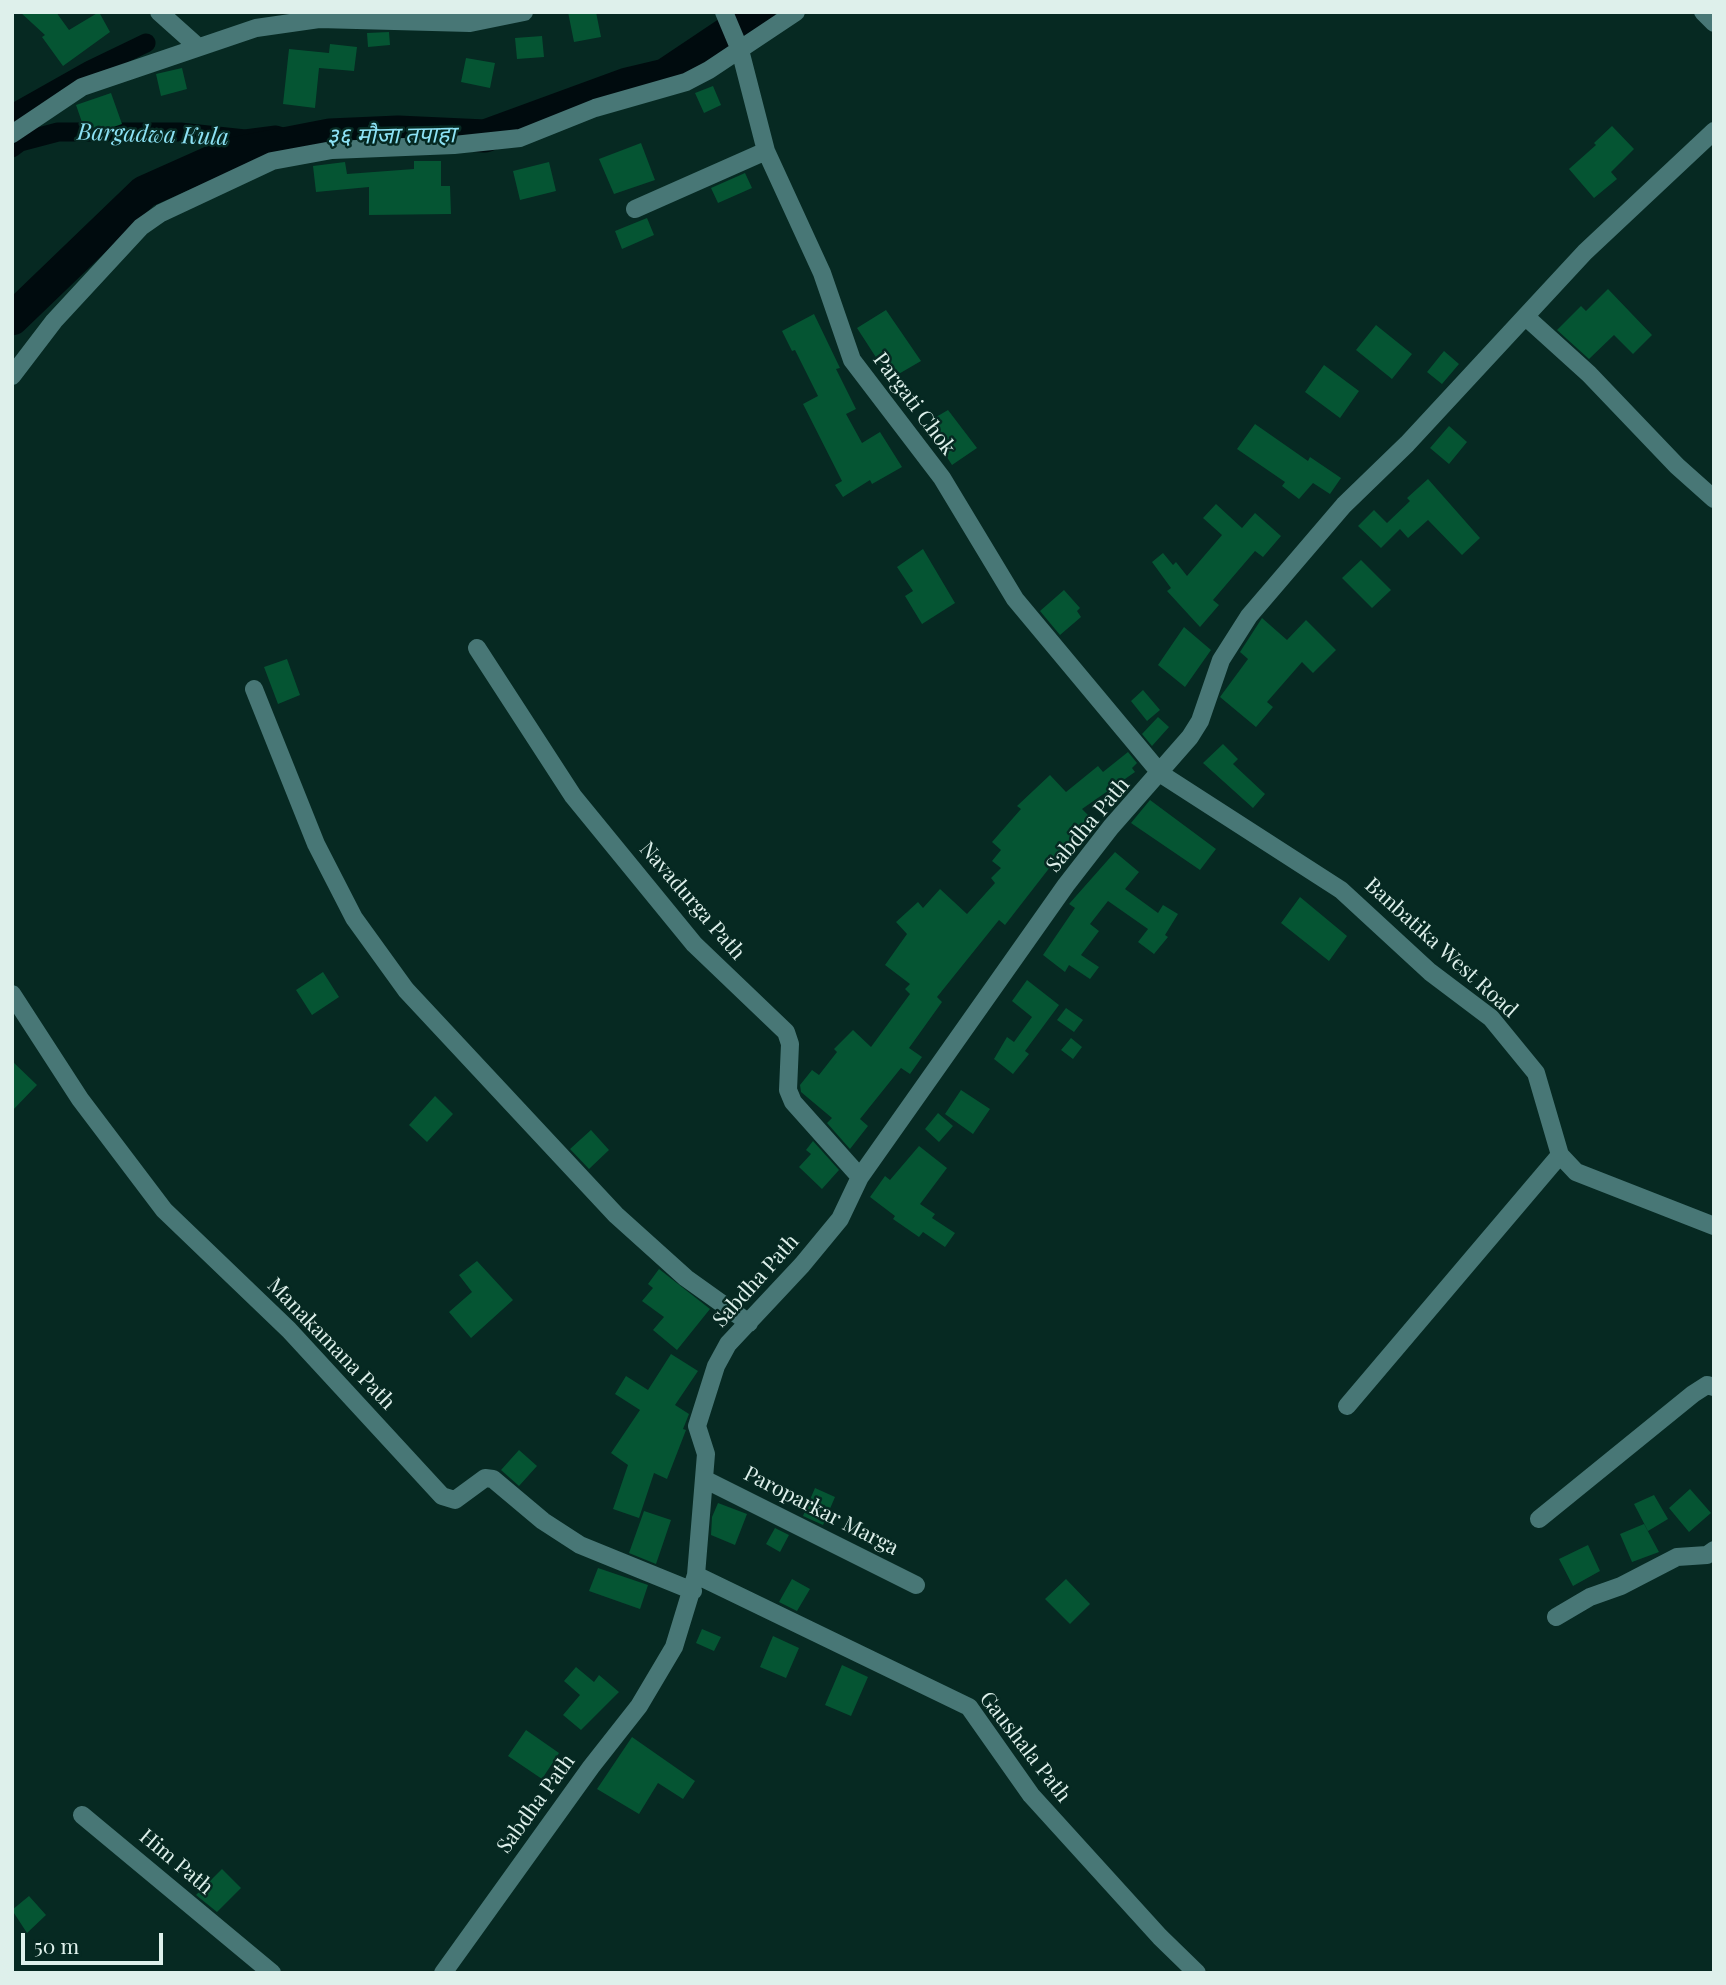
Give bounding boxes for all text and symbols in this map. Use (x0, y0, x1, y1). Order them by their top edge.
water label: Bargadwa Kula (77, 119, 229, 151)
water label: ३६ मौजा तपाहा (326, 121, 456, 151)
street label: Pargati Chok (867, 348, 961, 460)
street label: Sabdha Path (1041, 772, 1135, 878)
street label: Navadurga Path (634, 837, 750, 965)
street label: Banbatika West Road (1359, 873, 1523, 1023)
street label: Sabdha Path (708, 1229, 804, 1333)
street label: Manakamana Path (262, 1273, 400, 1415)
street label: Paroparkar Marga (739, 1461, 903, 1561)
street label: Gaushala Path (974, 1687, 1076, 1807)
street label: Sabdha Path (492, 1750, 580, 1858)
street label: Him Path (134, 1824, 218, 1900)
scale bar (24, 1918, 166, 1962)
text: 50 m (34, 1931, 79, 1959)

